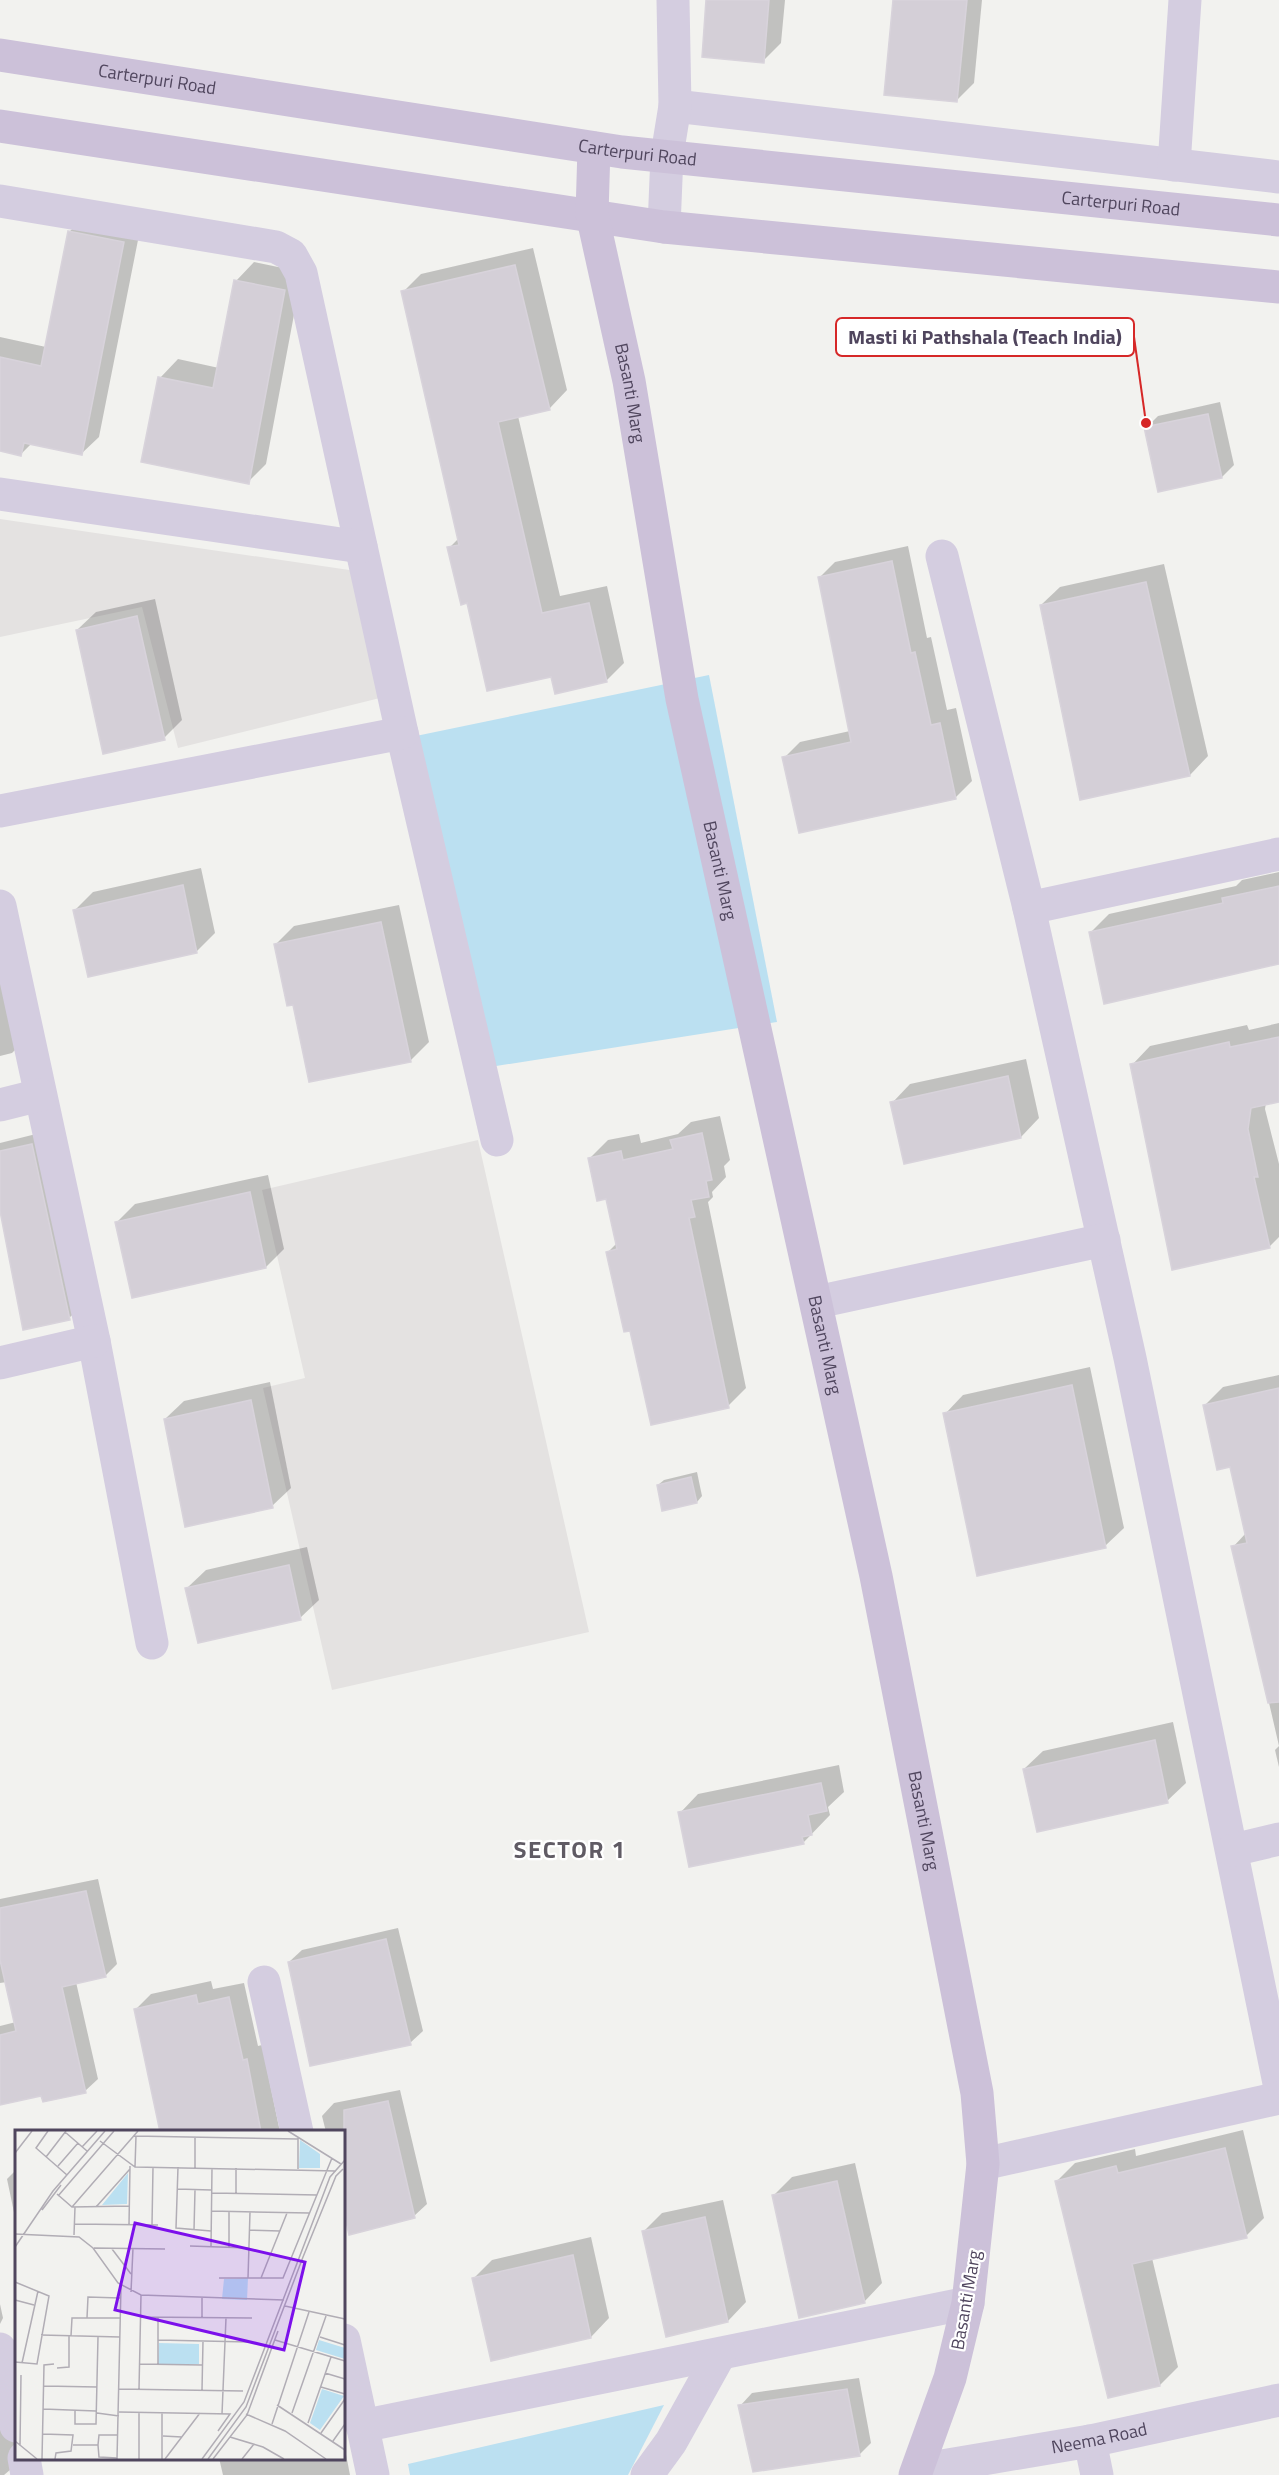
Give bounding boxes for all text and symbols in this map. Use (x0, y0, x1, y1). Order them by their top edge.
street label: Carterpuri Road (96, 57, 218, 102)
street label: Carterpuri Road (577, 131, 698, 173)
street label: Carterpuri Road (1060, 184, 1181, 223)
callout: Masti ki Pathshala (Teach India) (836, 318, 1134, 356)
text: Masti ki Pathshala (Teach India) (848, 321, 1122, 352)
street label: Basanti Marg (608, 340, 653, 445)
street label: Basanti Marg (696, 818, 744, 922)
street label: Basanti Marg (801, 1293, 849, 1397)
street label: Basanti Marg (901, 1768, 947, 1873)
district label: SECTOR 1 (514, 1831, 627, 1867)
inset map (15, 2130, 345, 2460)
street label: Basanti Marg (943, 2248, 988, 2352)
street label: Neema Road (1049, 2415, 1150, 2460)

